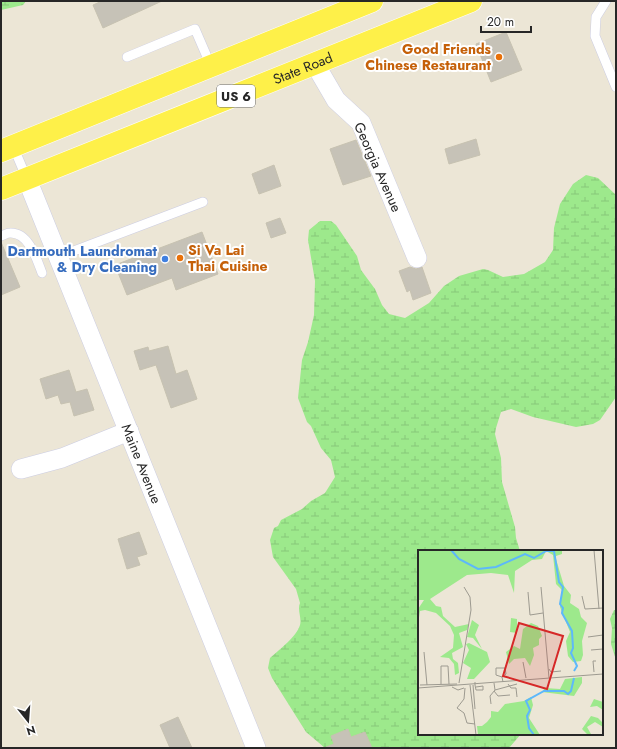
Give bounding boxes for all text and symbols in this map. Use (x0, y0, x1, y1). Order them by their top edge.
scale bar (481, 8, 531, 34)
text: 20 m (487, 13, 514, 31)
place label: Good Friends Chinese Restaurant (365, 39, 492, 75)
street label: State Road (270, 47, 336, 89)
marker: Good Friends Chinese Restaurant (494, 52, 504, 62)
road number: US 6 (217, 85, 255, 107)
street label: Georgia Avenue (349, 119, 407, 215)
place label: Si Va Lai Thai Cuisine (188, 240, 267, 276)
place label: Dartmouth Laundromat & Dry Cleaning (8, 241, 158, 277)
marker: Si Va Lai Thai Cuisine (175, 253, 185, 263)
marker: Dartmouth Laundromat & Dry Cleaning (160, 254, 170, 264)
street label: Maine Avenue (117, 421, 167, 507)
inset map (418, 550, 603, 735)
north arrow (8, 701, 48, 741)
text: N (24, 722, 37, 739)

